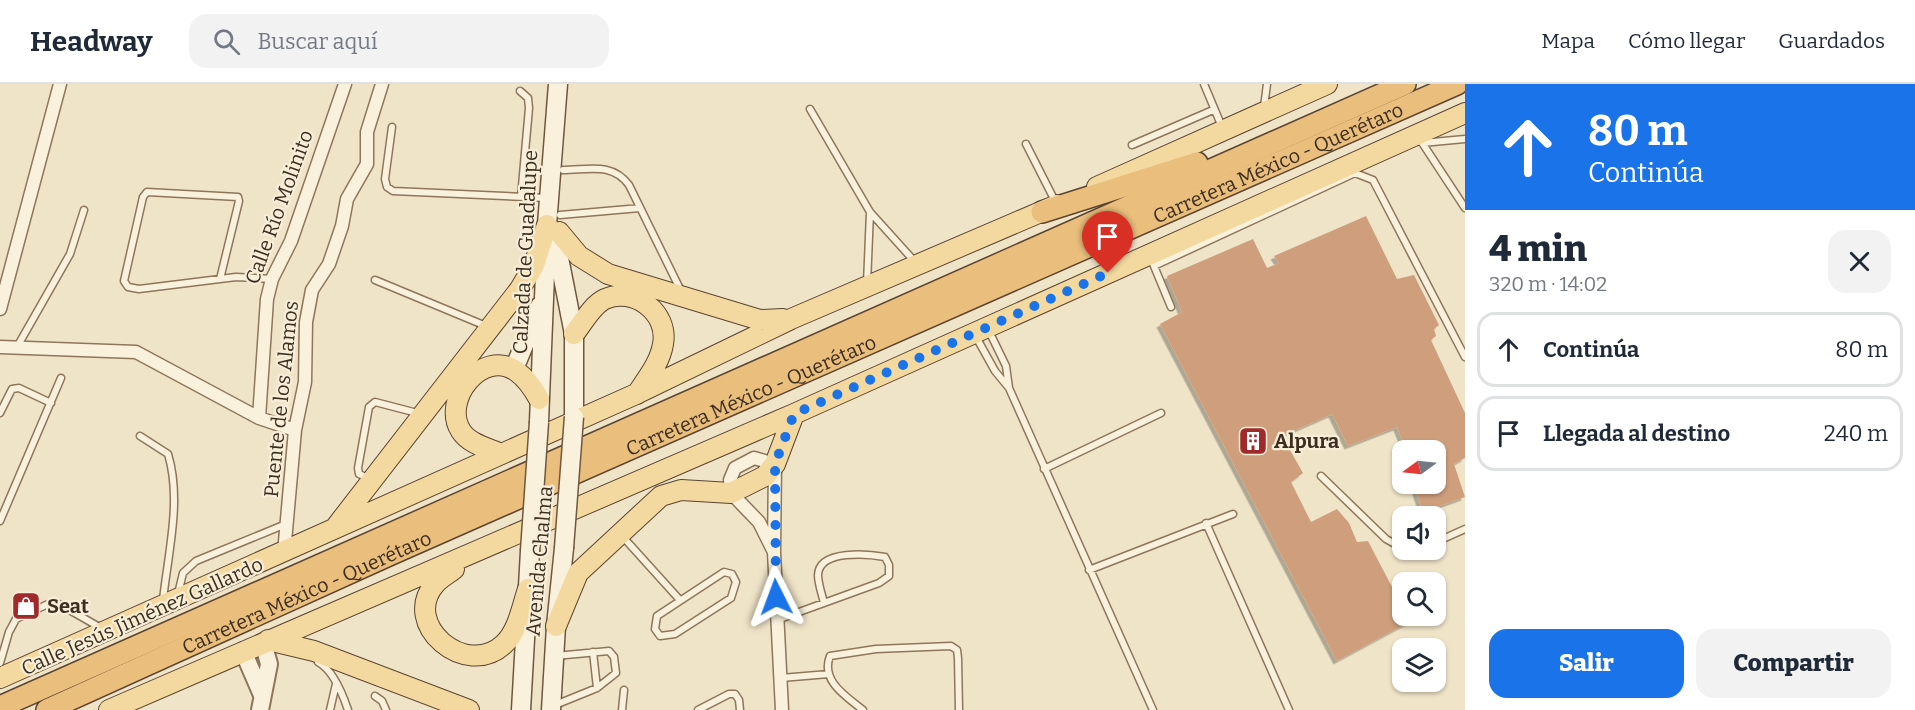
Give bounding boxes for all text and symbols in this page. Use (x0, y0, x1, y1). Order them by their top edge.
search box (189, 14, 609, 68)
text: Headway (30, 25, 153, 58)
icon: search (210, 25, 243, 58)
text: Buscar aquí (258, 28, 378, 55)
text: Mapa (1541, 28, 1595, 54)
text: Cómo llegar (1628, 28, 1745, 54)
text: Guardados (1778, 28, 1885, 54)
street label: Carretera México - Querétaro (1149, 97, 1407, 229)
text: 80 m (1588, 106, 1688, 156)
icon: ahead (1489, 108, 1567, 186)
street label: Calle Río Molinito (240, 127, 318, 287)
street label: Calzada de Guadalupe (508, 149, 542, 355)
text: Continúa (1588, 157, 1704, 189)
pin (1082, 211, 1133, 273)
icon: arrive (1091, 220, 1124, 253)
text: 4 min (1489, 227, 1587, 271)
button: close (1828, 230, 1891, 293)
text: 320 m · 14:02 (1489, 272, 1607, 296)
street label: Puente de los Alamos (259, 299, 303, 499)
street label: Carretera México - Querétaro (622, 330, 880, 461)
icon: ahead (1492, 333, 1525, 366)
text: Continúa (1543, 336, 1639, 363)
text: 80 m (1835, 336, 1888, 363)
icon: arrive (1492, 417, 1525, 450)
text: Llegada al destino (1543, 420, 1730, 447)
text: 240 m (1824, 420, 1888, 447)
building icon: Alpura (1237, 425, 1269, 457)
place label: Alpura (1274, 429, 1339, 453)
north arrow (1392, 440, 1446, 494)
map controls (1392, 440, 1446, 692)
street label: Avenida Chalma (520, 485, 558, 637)
button: sound (1392, 506, 1446, 560)
street label: Carretera México - Querétaro (178, 526, 435, 659)
street label: Calle Jesús Jiménez Gallardo (17, 552, 267, 680)
position arrow (744, 565, 808, 629)
button: search (1392, 572, 1446, 626)
shop icon: Seat (10, 590, 42, 622)
place label: Seat (47, 594, 89, 618)
button: Salir (1489, 629, 1684, 698)
button: Compartir (1696, 629, 1891, 698)
button: layers (1392, 638, 1446, 692)

